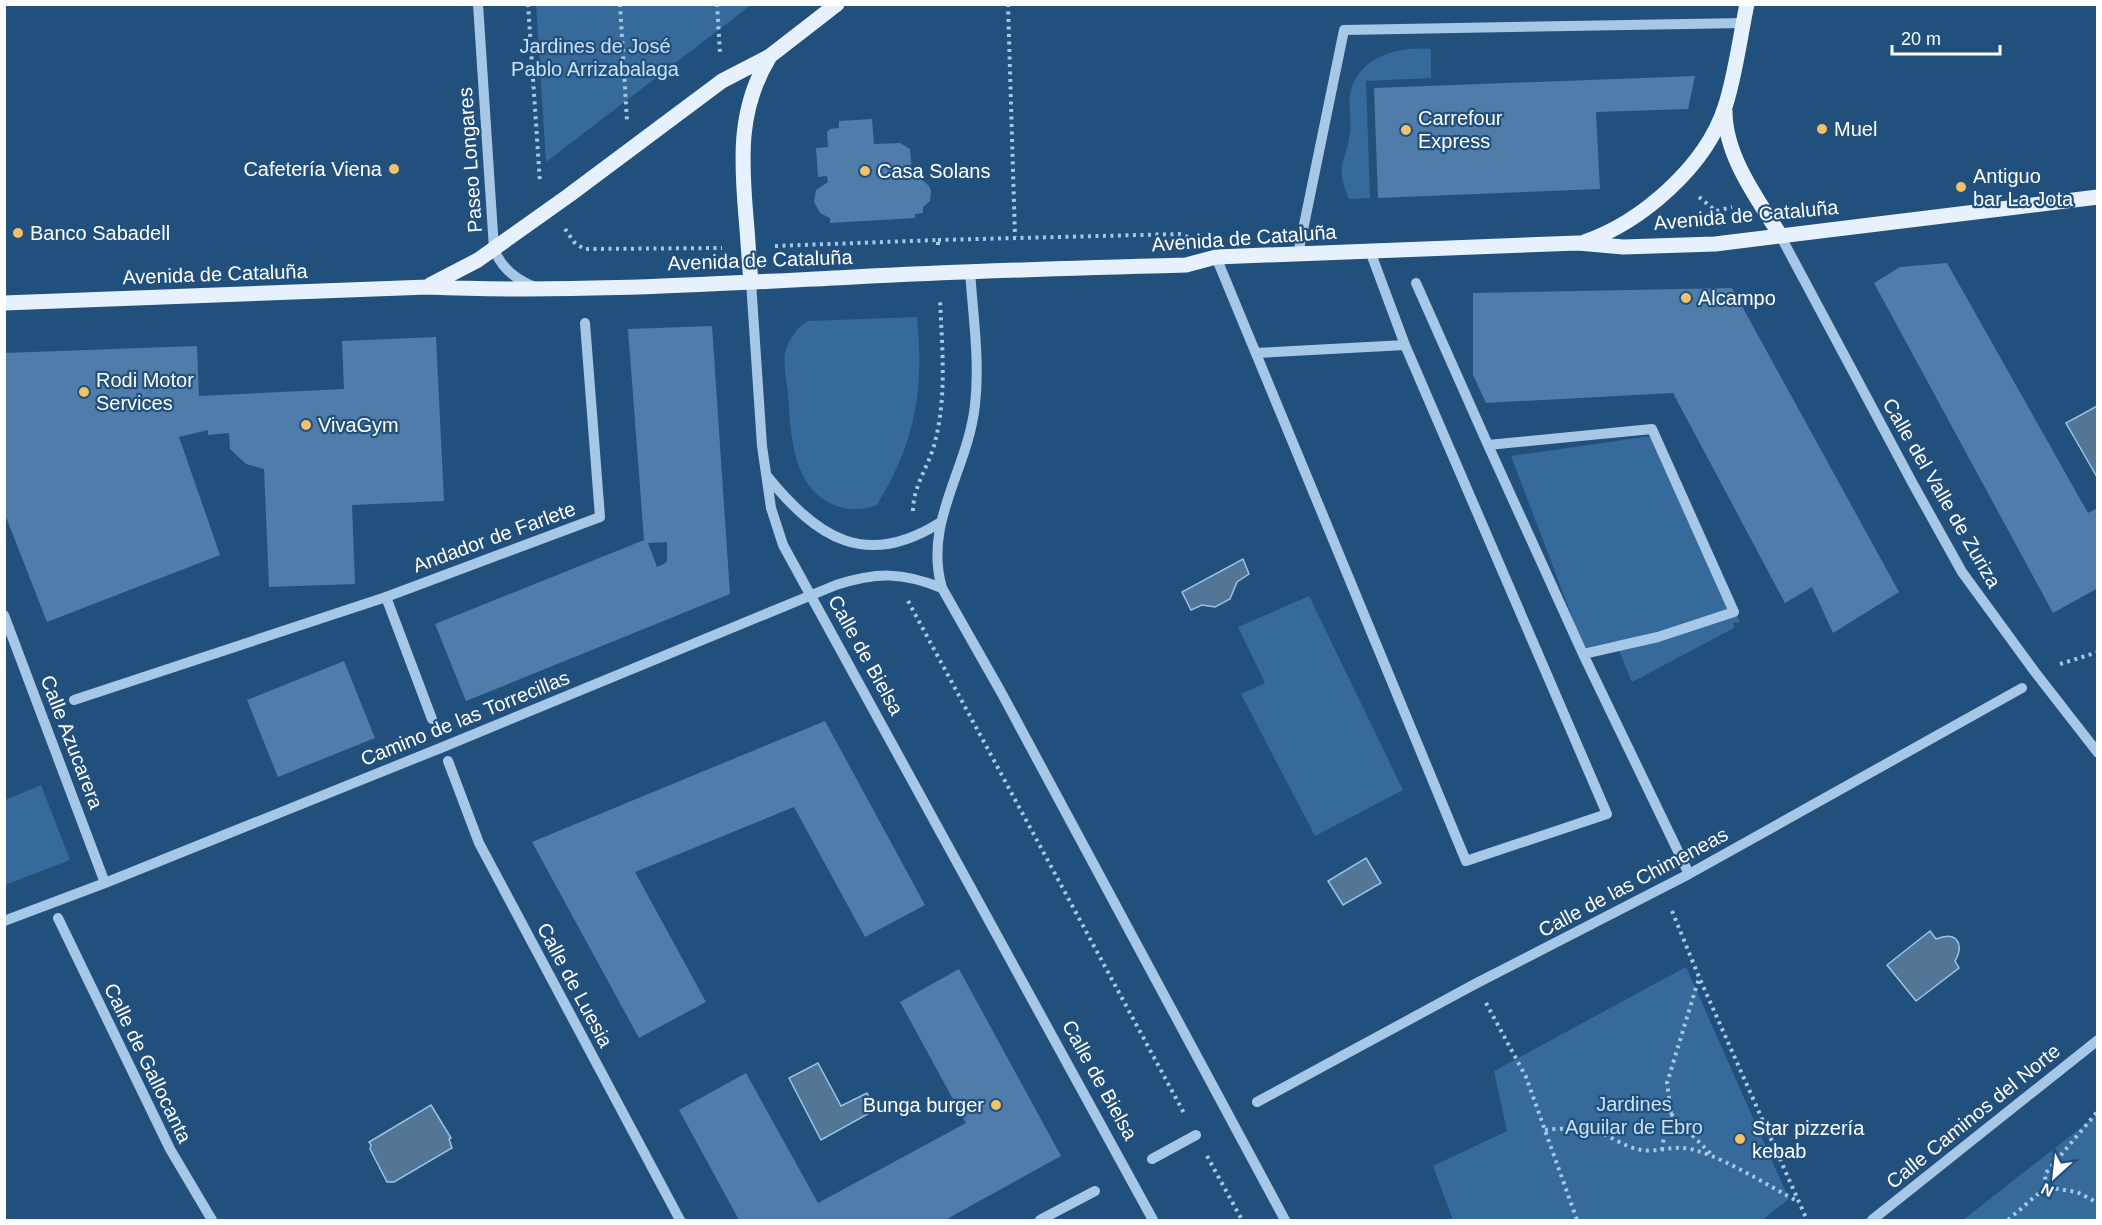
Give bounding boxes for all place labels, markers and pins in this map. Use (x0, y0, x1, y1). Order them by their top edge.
place label: Carrefour Express (1418, 107, 1503, 152)
place label: Muel (1834, 118, 1877, 140)
marker: Muel (1815, 122, 1829, 136)
marker: Carrefour Express (1399, 123, 1413, 137)
place label: Cafetería Viena (243, 158, 383, 180)
place label: Casa Solans (877, 160, 990, 182)
marker: Cafetería Viena (387, 162, 401, 176)
marker: Casa Solans (858, 164, 872, 178)
place label: Antiguo bar La Jota (1973, 165, 2074, 210)
marker: Antiguo bar La Jota (1954, 180, 1968, 194)
place label: Banco Sabadell (30, 222, 170, 244)
marker: Banco Sabadell (11, 226, 25, 240)
place label: Alcampo (1698, 287, 1776, 309)
marker: Alcampo (1679, 291, 1693, 305)
place label: Rodi Motor Services (96, 369, 194, 414)
marker: Rodi Motor Services (77, 385, 91, 399)
place label: VivaGym (318, 414, 399, 436)
marker: VivaGym (299, 418, 313, 432)
place label: Bunga burger (863, 1094, 984, 1116)
marker: Bunga burger (989, 1098, 1003, 1112)
place label: Star pizzería kebab (1752, 1117, 1865, 1162)
marker: Star pizzería kebab (1733, 1132, 1747, 1146)

